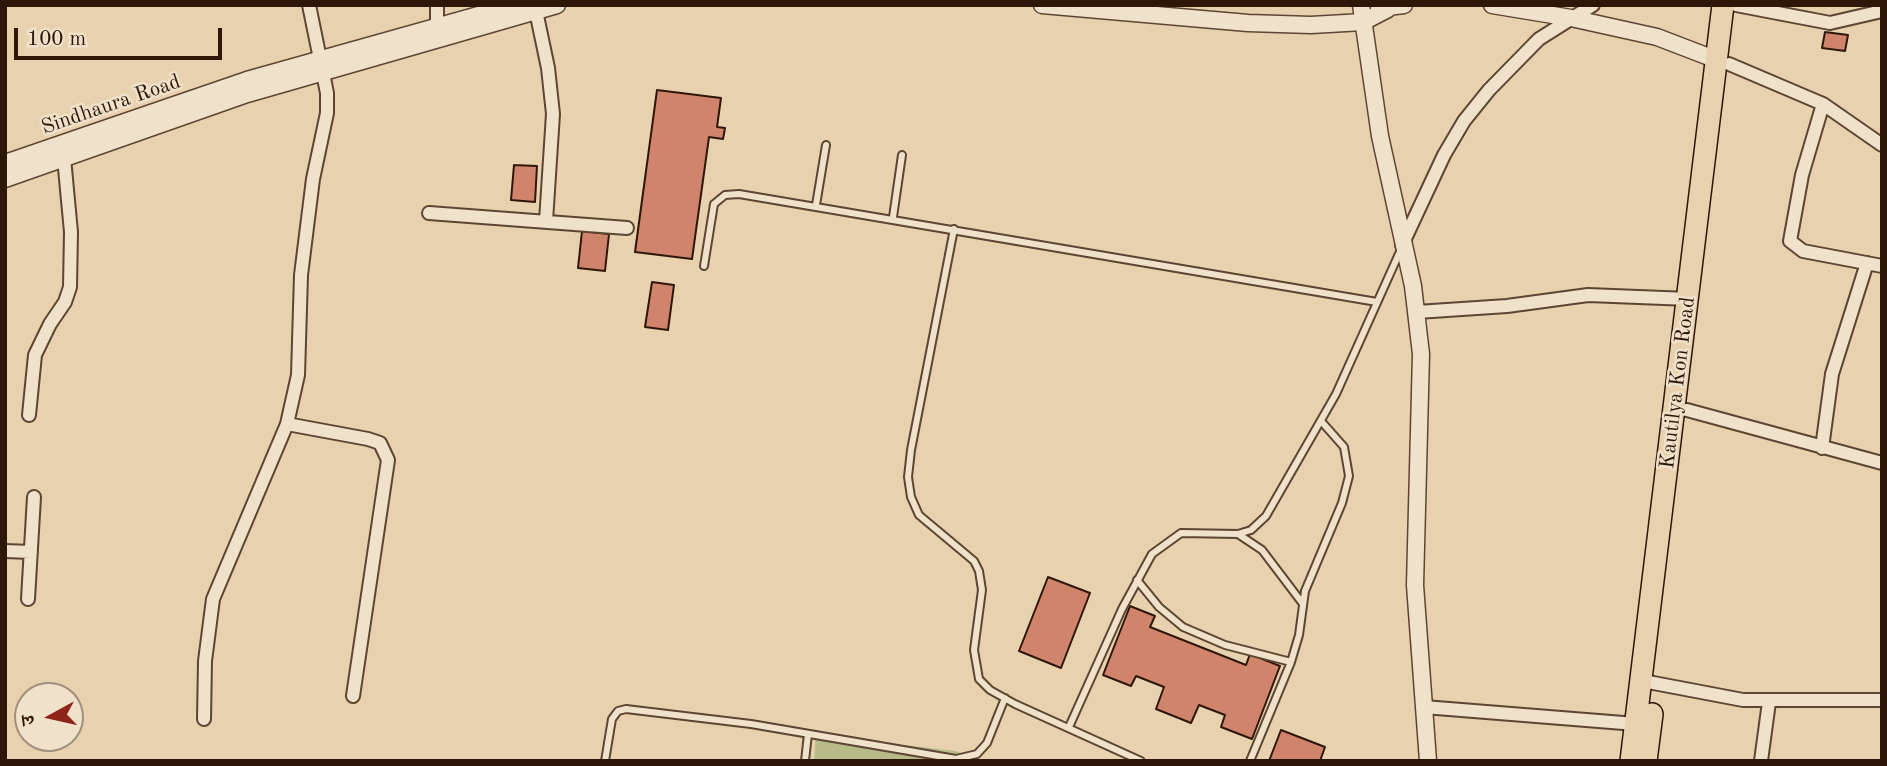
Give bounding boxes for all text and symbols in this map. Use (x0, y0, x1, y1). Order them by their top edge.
scale bar (18, 14, 226, 58)
text: 100 m (27, 29, 86, 50)
street label: Sindhaura Road (38, 69, 184, 141)
street label: Kautilya Kon Road (1655, 296, 1701, 470)
north arrow (14, 682, 84, 752)
text: उ (20, 714, 40, 726)

